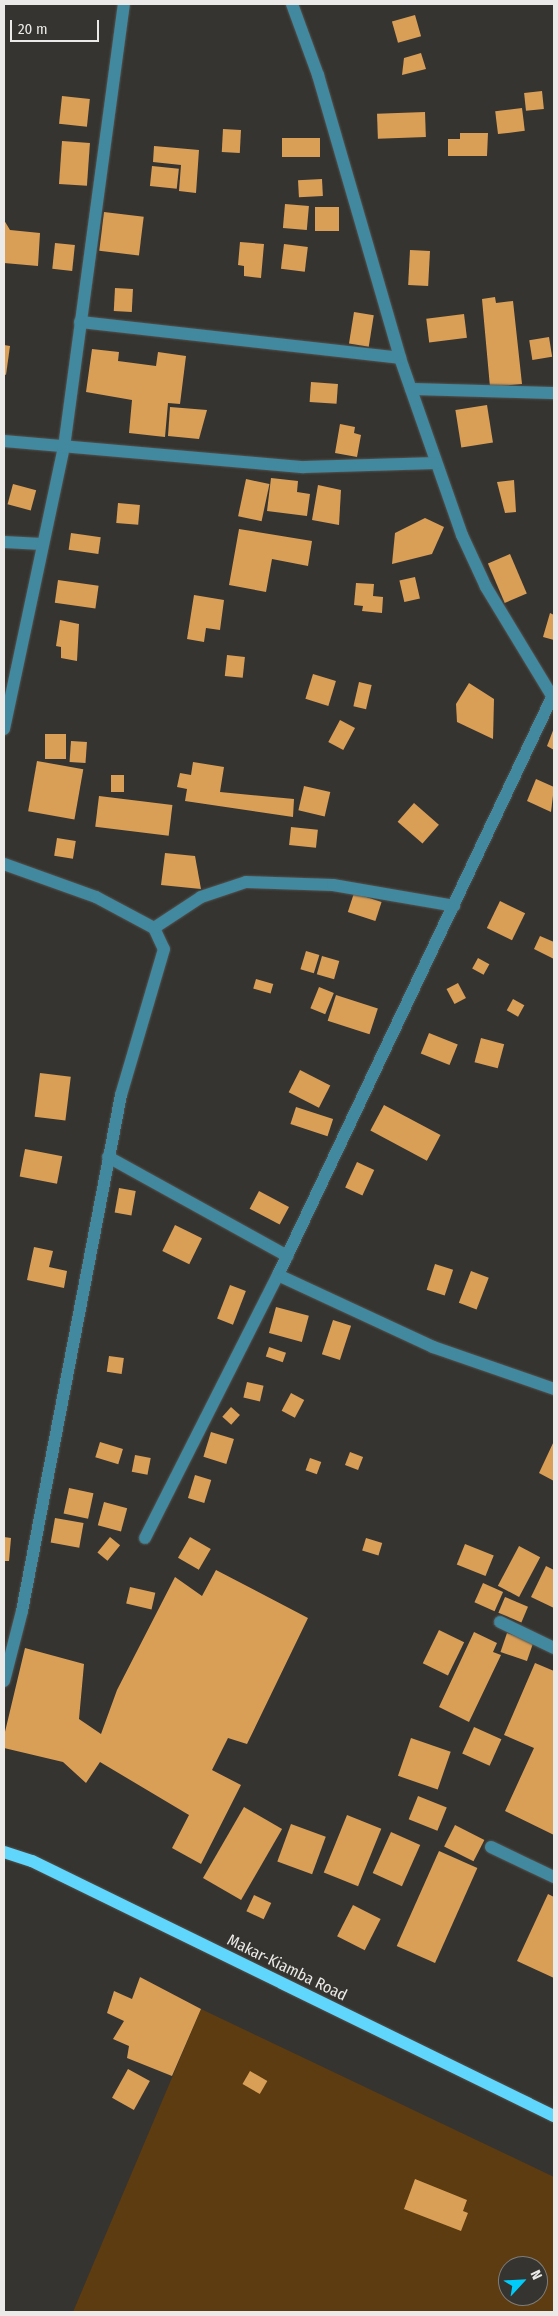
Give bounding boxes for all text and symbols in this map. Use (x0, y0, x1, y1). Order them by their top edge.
scale bar (12, 10, 101, 42)
text: 20 m (18, 20, 48, 38)
street label: Makar-Kiamba Road (224, 1931, 350, 2005)
north arrow (498, 2256, 548, 2306)
text: N (527, 2267, 546, 2282)

